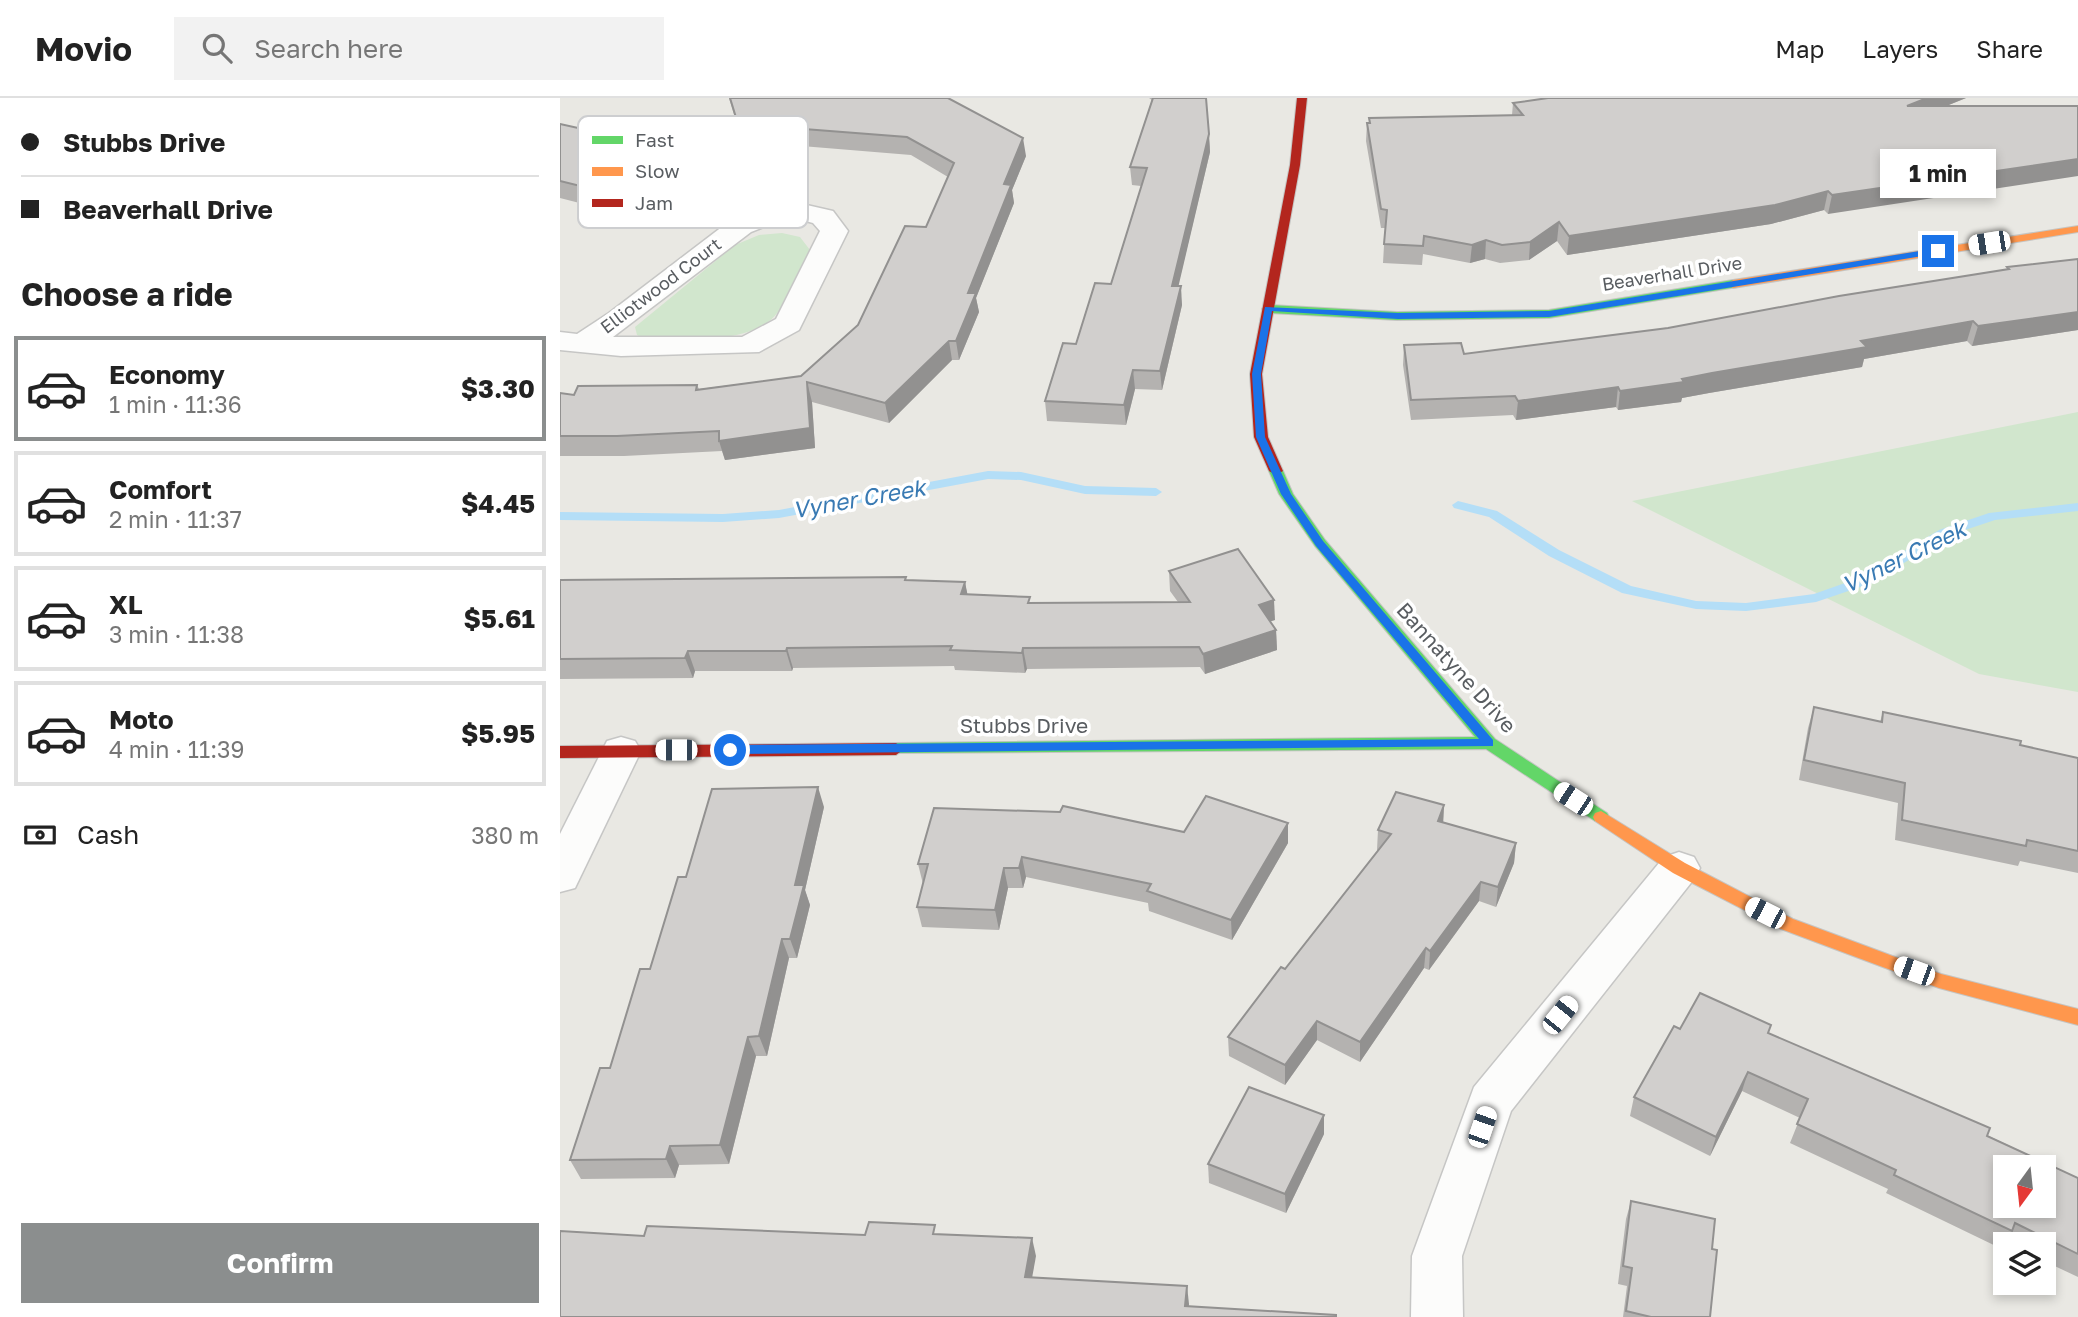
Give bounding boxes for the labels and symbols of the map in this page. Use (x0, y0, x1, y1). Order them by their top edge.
legend (578, 116, 808, 228)
text: Fast (635, 128, 674, 151)
callout: 1 min (1880, 150, 1996, 198)
text: Slow (635, 159, 680, 182)
text: Jam (635, 191, 673, 214)
car (1967, 229, 2012, 257)
street label: Elliotwood Court (596, 233, 725, 338)
route end (1922, 235, 1954, 267)
street label: Beaverhall Drive (1600, 251, 1743, 295)
water label: Vyner Creek (790, 472, 929, 523)
water label: Vyner Creek (1837, 513, 1972, 598)
street label: Bannatyne Drive (1391, 597, 1522, 738)
street label: Stubbs Drive (960, 712, 1088, 738)
route start (714, 734, 746, 766)
car (656, 740, 698, 761)
car (1550, 779, 1597, 819)
car (1742, 894, 1789, 932)
car (1891, 954, 1938, 988)
car (1539, 992, 1582, 1038)
car (1466, 1104, 1499, 1150)
north arrow (1993, 1155, 2056, 1218)

